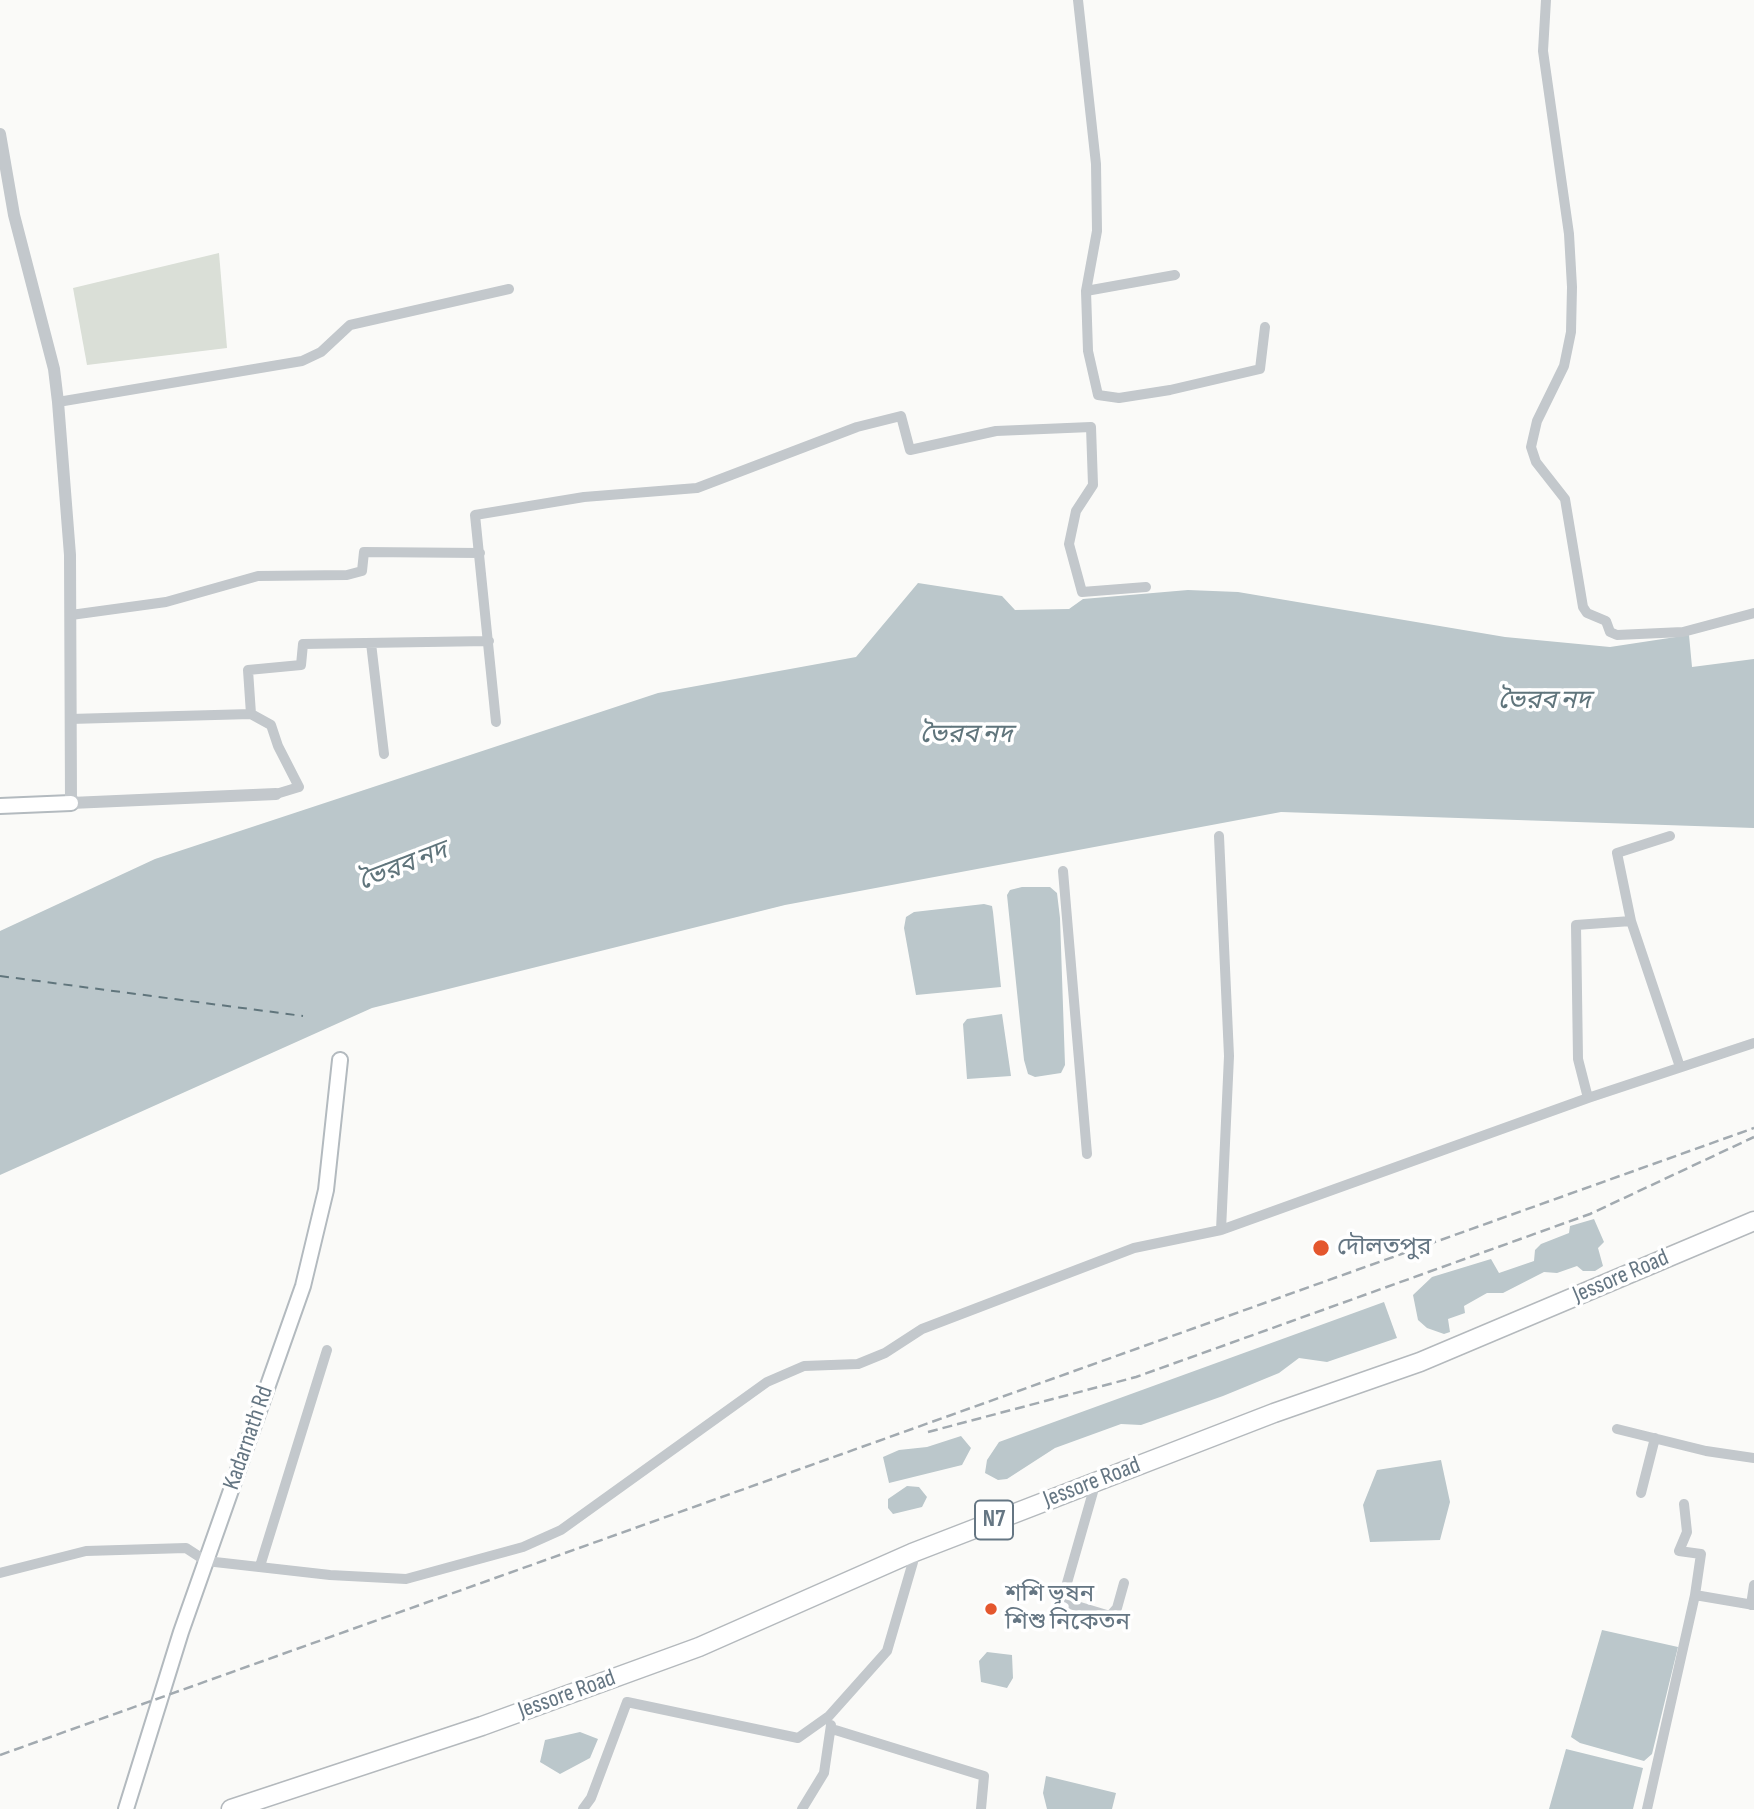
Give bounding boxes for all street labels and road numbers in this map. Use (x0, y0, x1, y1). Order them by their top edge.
street label: Jessore Road (1569, 1244, 1673, 1310)
street label: Kadarnath Rd (218, 1382, 280, 1494)
street label: Jessore Road (1039, 1451, 1145, 1515)
road number: N7 (975, 1500, 1013, 1540)
street label: Jessore Road (514, 1664, 620, 1726)

